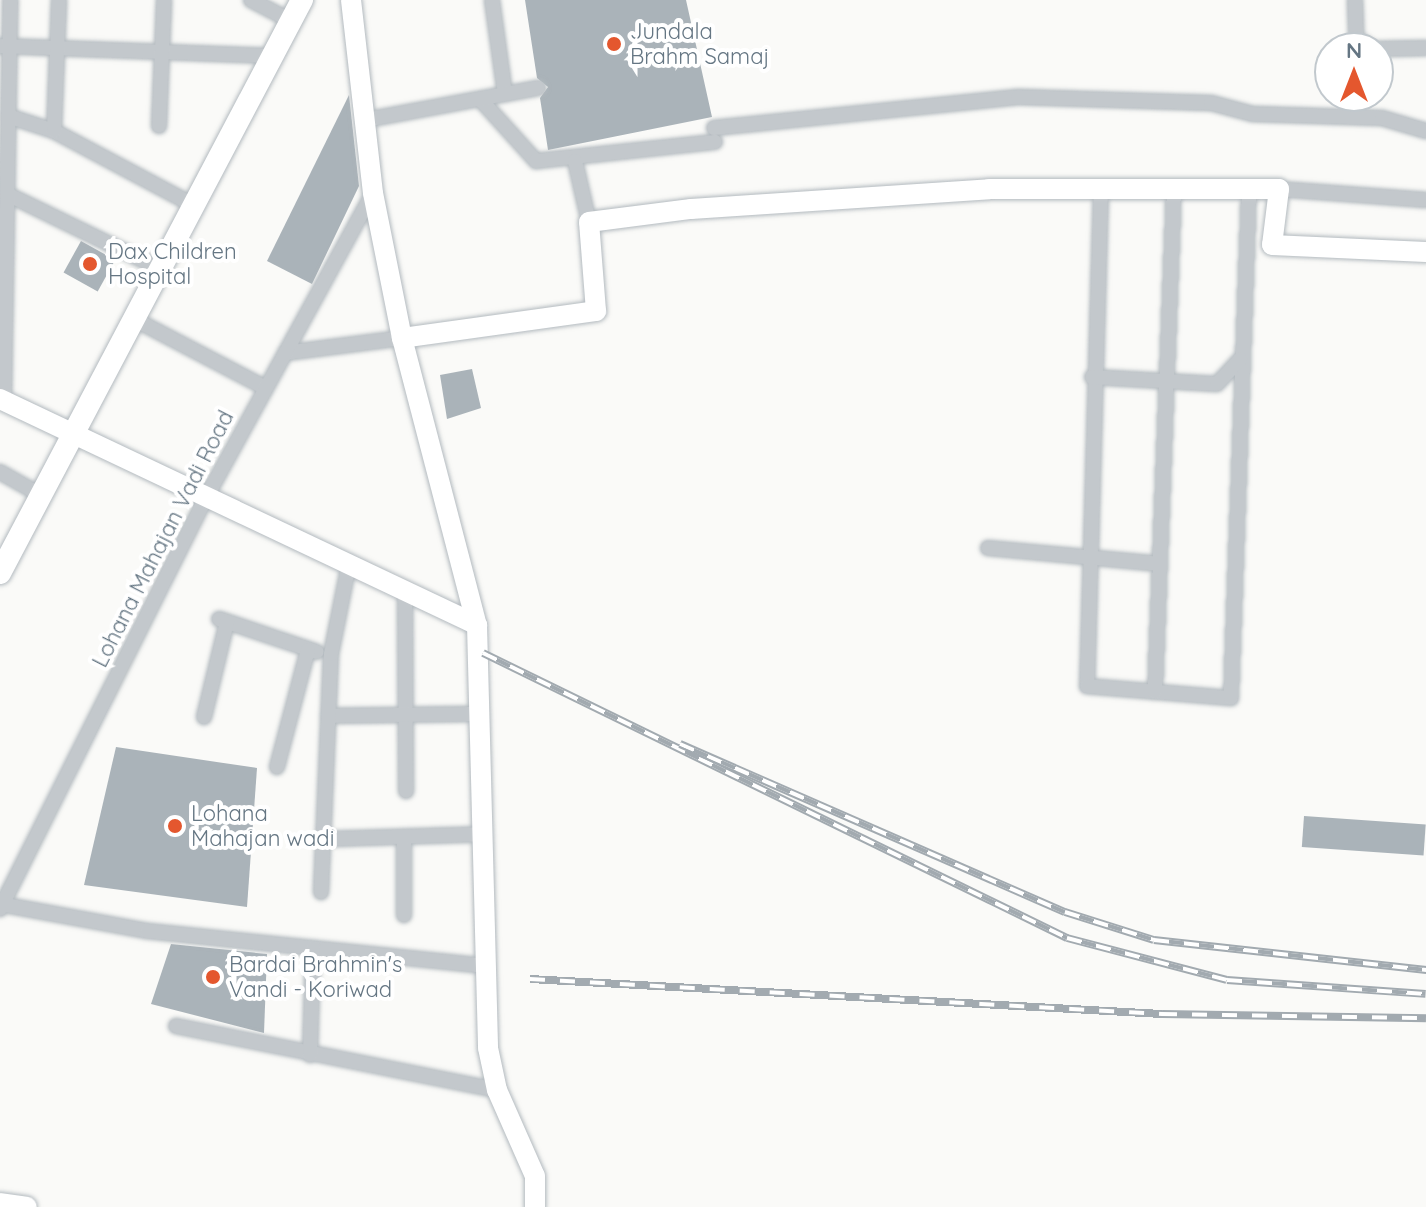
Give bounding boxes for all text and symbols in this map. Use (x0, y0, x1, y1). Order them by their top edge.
place label: Jundala Brahm Samaj (630, 18, 769, 70)
north arrow (1314, 32, 1394, 112)
marker: Jundala Brahm Samaj (605, 35, 623, 53)
text: N (1346, 36, 1362, 64)
place label: Dax Children Hospital (108, 238, 237, 290)
marker: Dax Children Hospital (79, 253, 101, 275)
street label: Lohana Mahajan Vadi Road (87, 406, 239, 672)
place label: Lohana Mahajan wadi (191, 800, 334, 852)
marker: Lohana Mahajan wadi (166, 817, 184, 835)
place label: Bardai Brahmin's Vandi - Koriwad (229, 951, 402, 1002)
marker: Bardai Brahmin's Vandi - Koriwad (204, 968, 222, 986)

